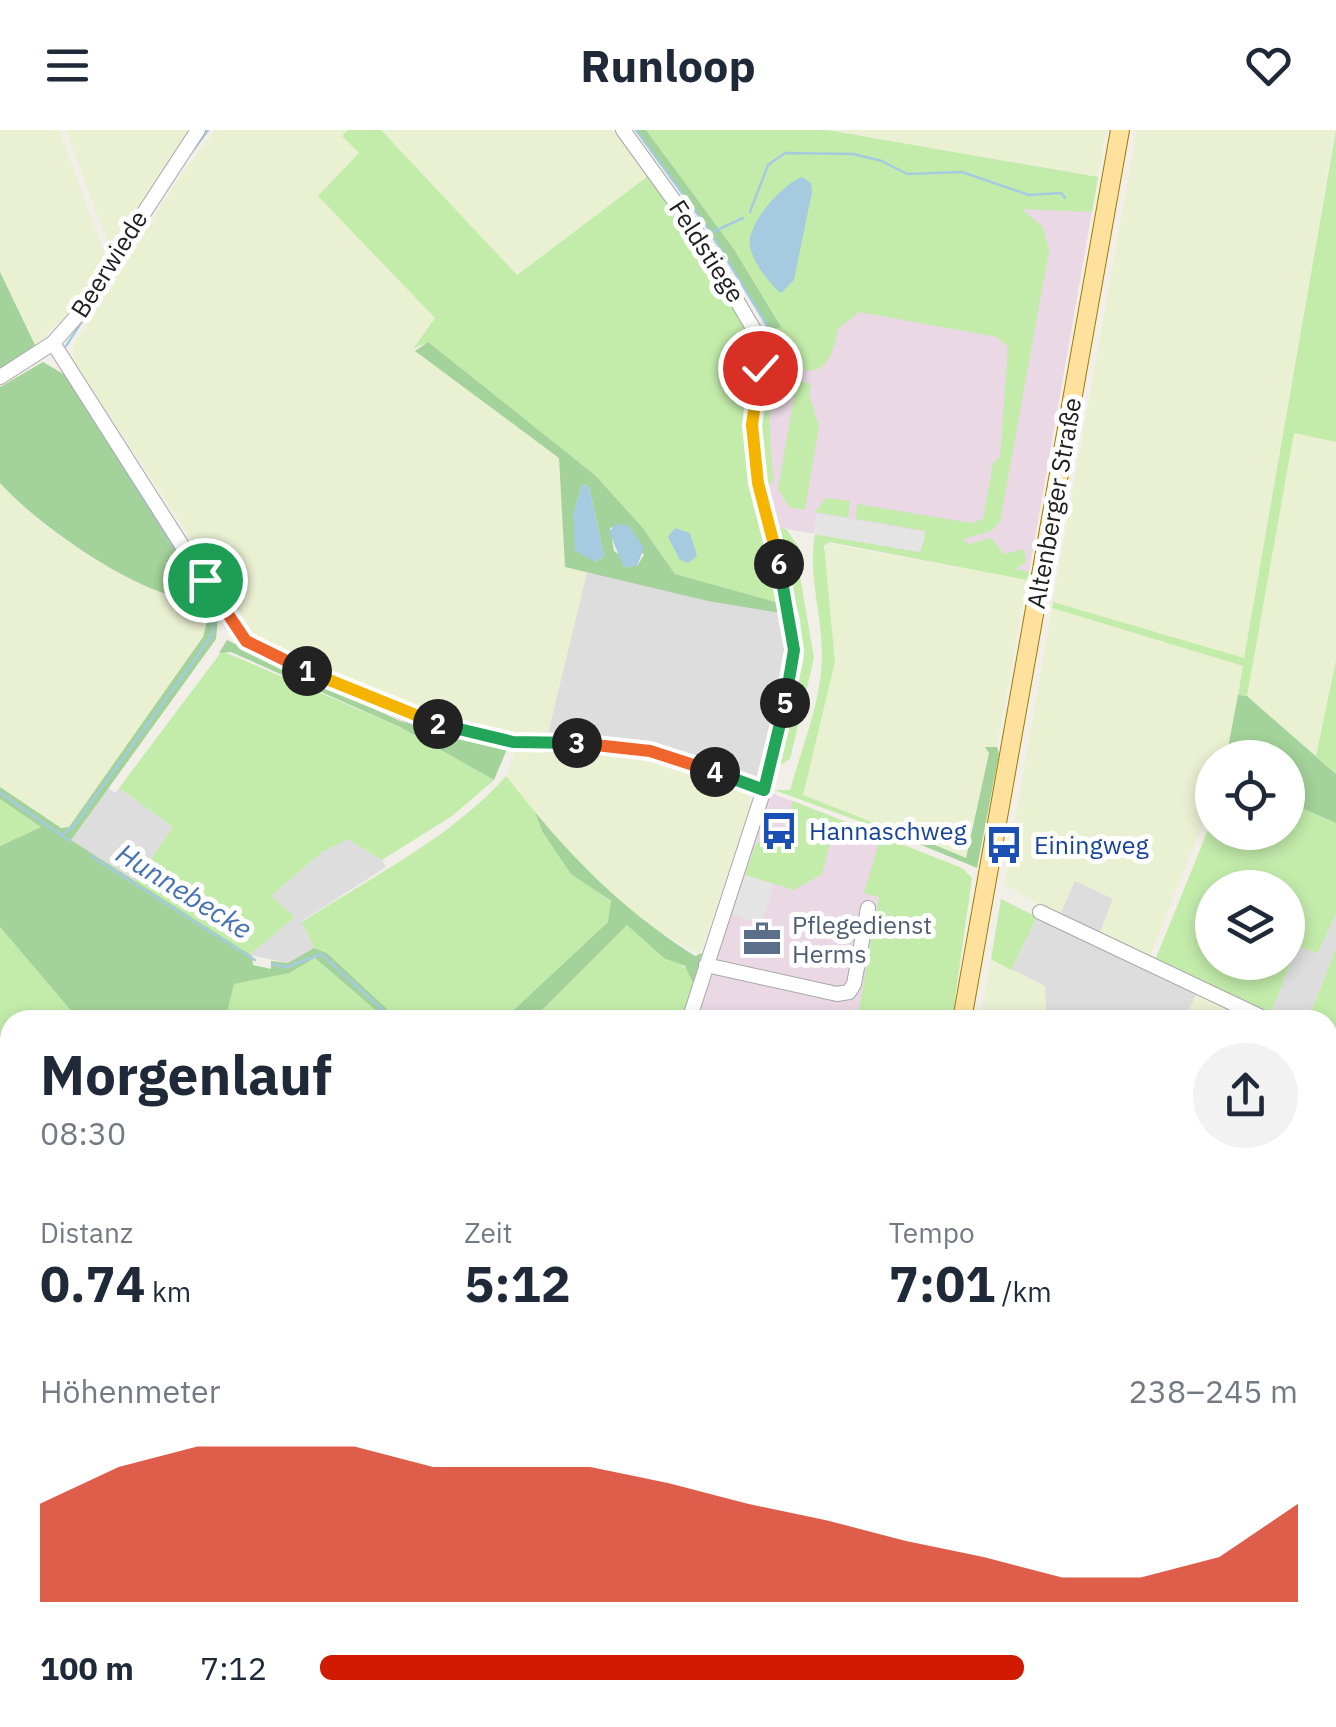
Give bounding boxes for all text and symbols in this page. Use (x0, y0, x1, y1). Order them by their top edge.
text: Runloop (580, 36, 756, 94)
icon: menu (40, 38, 95, 93)
icon: heart (1241, 38, 1296, 93)
street label: Feldstiege (662, 193, 753, 308)
street label: Beerwiede (63, 204, 154, 324)
pin (718, 326, 803, 411)
icon: check (733, 341, 788, 396)
street label: Altenberger Straße (1019, 395, 1088, 611)
pin (163, 538, 248, 623)
pin: 6 (754, 539, 804, 589)
text: 6 (771, 545, 787, 582)
icon: arrive (178, 553, 233, 608)
pin: 1 (282, 646, 332, 696)
text: 1 (299, 652, 315, 689)
pin: 5 (760, 678, 810, 728)
text: 5 (777, 684, 793, 721)
pin: 2 (413, 699, 463, 749)
text: 2 (430, 705, 446, 742)
pin: 3 (552, 718, 602, 768)
text: 3 (569, 724, 585, 761)
map controls (1195, 740, 1305, 980)
button: locate (1195, 740, 1305, 850)
pin: 4 (690, 747, 740, 797)
text: 4 (707, 753, 723, 790)
bus stop icon: Hannaschweg (758, 810, 800, 852)
place label: Hannaschweg (809, 814, 967, 847)
bus stop icon: Einingweg (983, 824, 1025, 866)
place label: Einingweg (1034, 828, 1149, 861)
water label: Hunnebecke (110, 834, 259, 947)
button: layers (1195, 870, 1305, 980)
place label: Pflegedienst Herms (792, 908, 932, 970)
office icon: Pflegedienst Herms (741, 918, 783, 960)
text: Morgenlauf (40, 1039, 332, 1110)
button: share (1193, 1043, 1298, 1148)
text: 08:30 (40, 1112, 126, 1154)
text: Distanz (40, 1214, 133, 1251)
text: Zeit (464, 1214, 513, 1251)
text: Tempo (889, 1214, 975, 1251)
text: 0.74 (40, 1251, 146, 1316)
text: 5:12 (464, 1251, 571, 1316)
text: 7:01 (889, 1251, 995, 1316)
text: km (146, 1273, 191, 1310)
text: /km (995, 1273, 1052, 1310)
text: Höhenmeter (40, 1370, 220, 1412)
text: 238–245 m (1128, 1370, 1298, 1412)
text: 100 m (40, 1647, 134, 1689)
text: 7:12 (200, 1647, 267, 1689)

